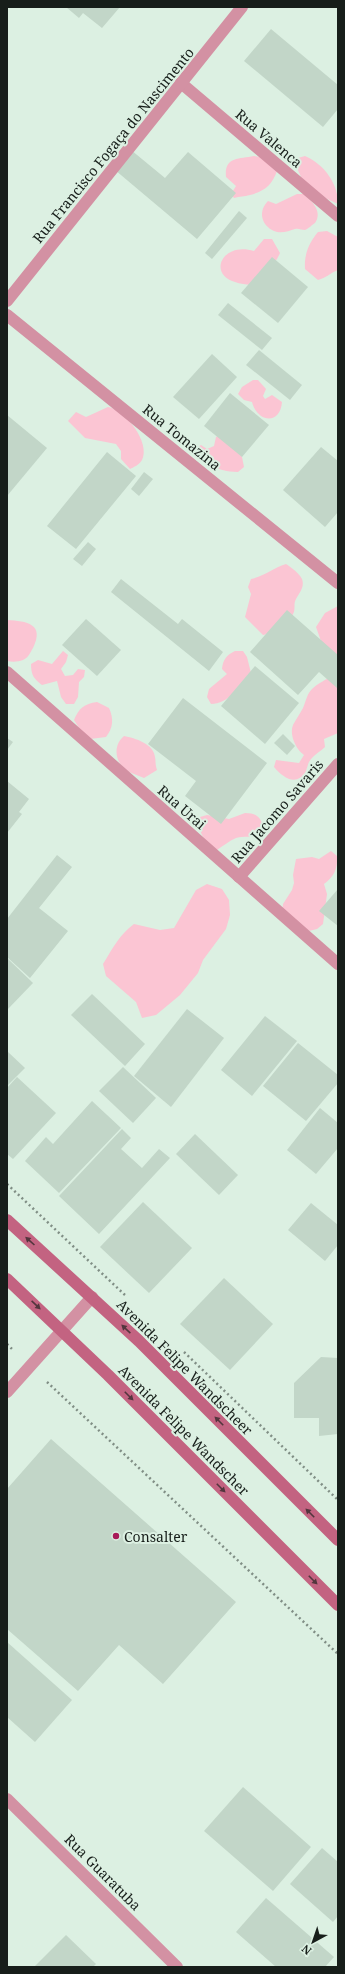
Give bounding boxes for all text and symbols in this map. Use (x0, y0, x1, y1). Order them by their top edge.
street label: Rua Francisco Fogaça do Nascimento (28, 43, 198, 247)
street label: Rua Valenca (232, 104, 306, 172)
street label: Rua Tomazina (139, 400, 225, 474)
street label: Rua Jacomo Savaris (227, 755, 327, 867)
street label: Rua Urai (154, 781, 211, 834)
one-way arrow (25, 1237, 36, 1246)
street label: Avenida Felipe Wandscheer (113, 1295, 257, 1439)
one-way arrow (31, 1301, 41, 1310)
one-way arrow (122, 1325, 131, 1334)
street label: Avenida Felipe Wandscher (115, 1361, 254, 1500)
one-way arrow (124, 1391, 134, 1401)
one-way arrow (214, 1416, 224, 1426)
one-way arrow (216, 1483, 226, 1493)
one-way arrow (306, 1508, 315, 1518)
place label: Consalter (124, 1527, 188, 1546)
marker: Consalter (111, 1531, 121, 1541)
one-way arrow (308, 1575, 318, 1585)
street label: Rua Guaratuba (61, 1830, 145, 1914)
north arrow (293, 1922, 333, 1962)
text: N (298, 1941, 314, 1959)

